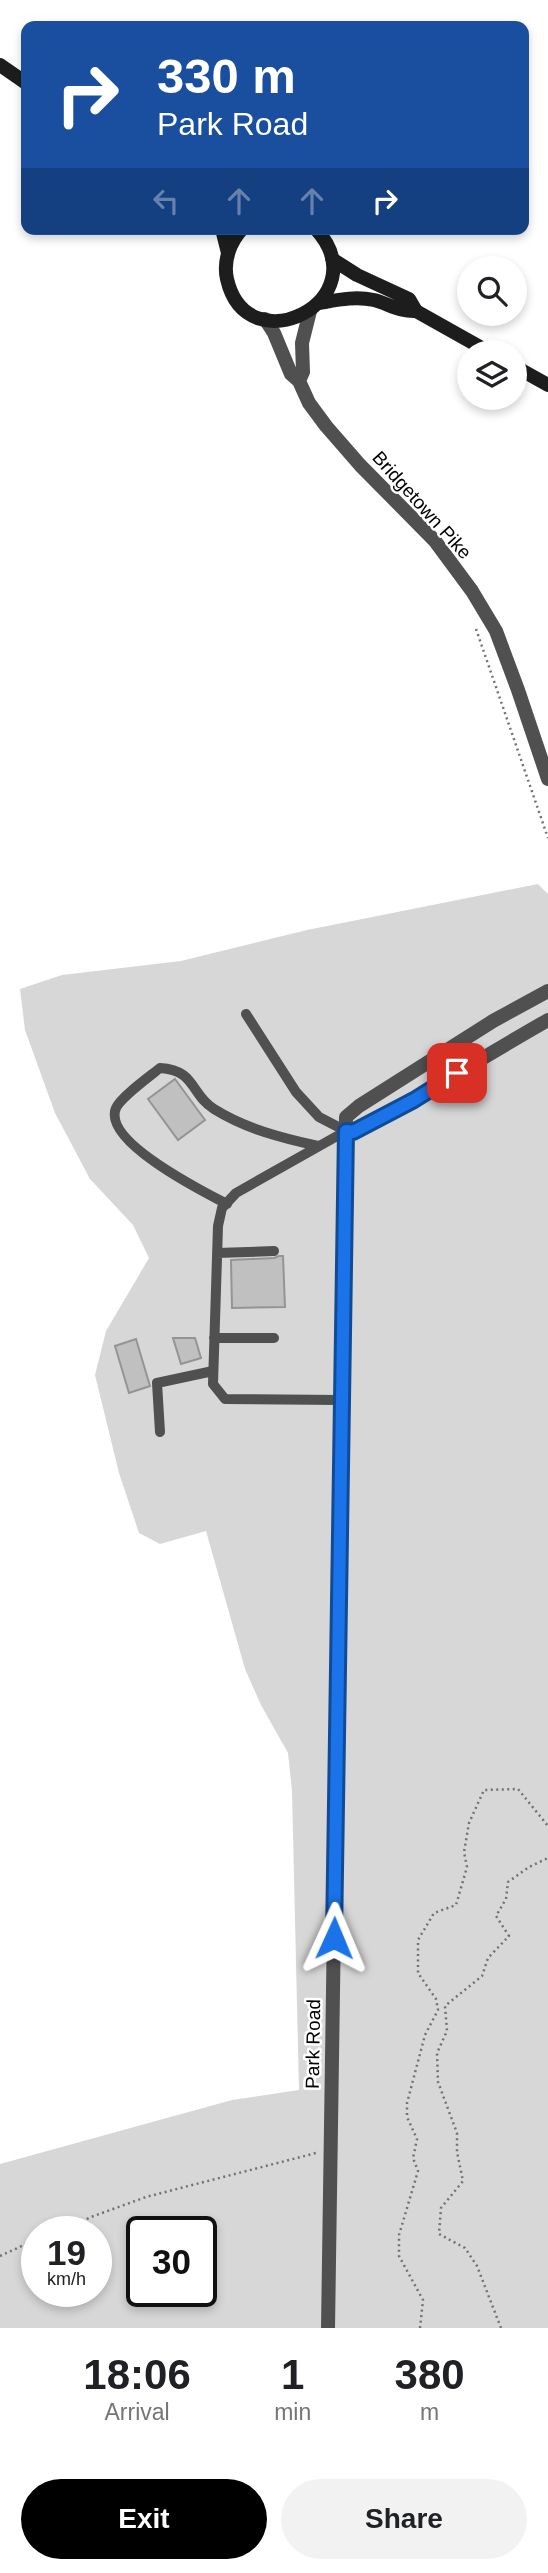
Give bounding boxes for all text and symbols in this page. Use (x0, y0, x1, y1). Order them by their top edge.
icon: right (42, 49, 133, 140)
text: 330 m (157, 49, 296, 103)
text: Park Road (157, 106, 308, 142)
icon: left (147, 182, 185, 220)
icon: ahead (220, 182, 258, 220)
icon: ahead (293, 182, 331, 220)
icon: right (366, 182, 404, 220)
map controls (457, 256, 527, 410)
button: search (457, 256, 527, 326)
button: layers (457, 340, 527, 410)
street label: Bridgetown Pike (368, 447, 476, 563)
pin (427, 1043, 487, 1103)
icon: arrive (438, 1054, 476, 1092)
position arrow (297, 1901, 371, 1975)
street label: Park Road (302, 1999, 324, 2089)
speed limit sign: 30 (126, 2216, 217, 2307)
text: 19 (47, 2233, 86, 2272)
text: km/h (47, 2269, 86, 2289)
text: 18:06 (83, 2351, 191, 2398)
text: 1 (281, 2351, 304, 2398)
text: 380 (395, 2351, 465, 2398)
text: Arrival (104, 2399, 170, 2425)
text: min (274, 2399, 311, 2425)
text: m (420, 2399, 439, 2425)
button: Exit (21, 2479, 267, 2559)
button: Share (281, 2479, 527, 2559)

